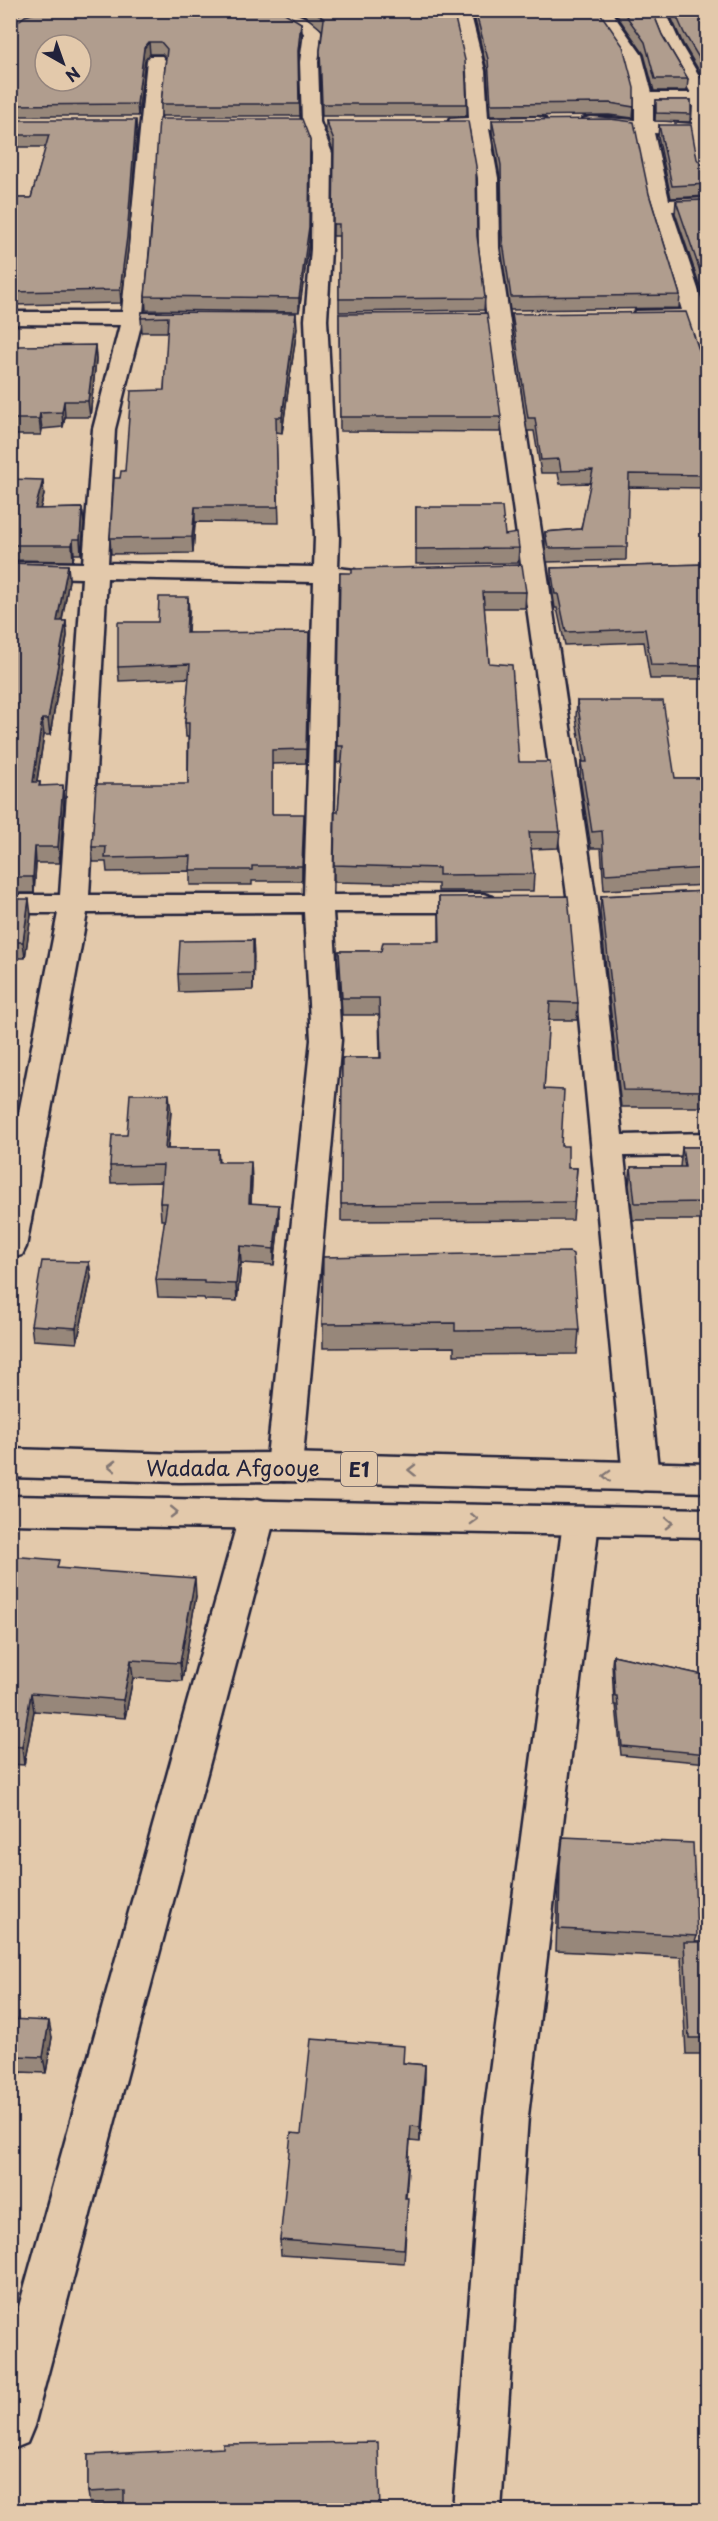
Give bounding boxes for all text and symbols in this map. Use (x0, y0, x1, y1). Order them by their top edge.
north arrow (33, 33, 93, 93)
text: N (61, 62, 86, 89)
street label: Wadada Afgooye (146, 1451, 320, 1483)
road number: E1 (341, 1452, 377, 1486)
one-way arrow (108, 1460, 117, 1472)
one-way arrow (408, 1464, 417, 1476)
one-way arrow (603, 1469, 612, 1482)
one-way arrow (169, 1506, 178, 1518)
one-way arrow (469, 1513, 478, 1525)
one-way arrow (664, 1516, 673, 1529)

